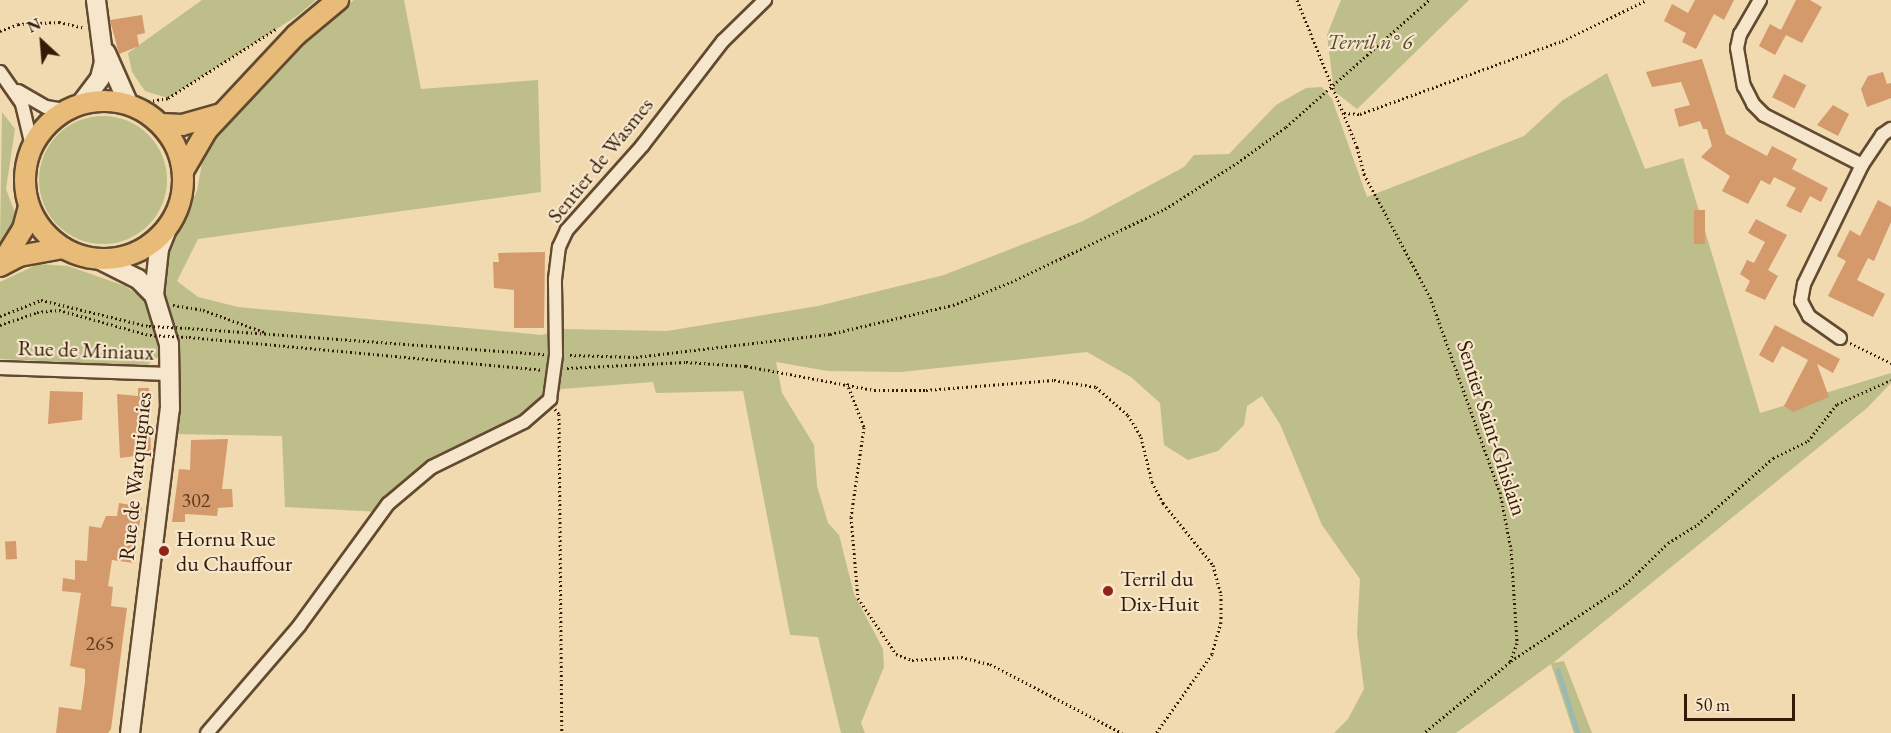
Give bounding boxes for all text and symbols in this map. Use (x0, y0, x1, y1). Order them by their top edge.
north arrow (12, 12, 72, 72)
text: N (23, 13, 44, 38)
park label: Terril n° 6 (1327, 29, 1413, 55)
street label: Sentier de Wasmes (541, 92, 659, 228)
street label: Rue de Miniaux (17, 334, 155, 366)
street label: Sentier Saint-Ghislain (1451, 337, 1533, 519)
street label: Rue de Warquignies (113, 390, 157, 562)
house number: 302 (182, 488, 210, 512)
place label: Hornu Rue du Chauffour (176, 525, 292, 576)
marker: Hornu Rue du Chauffour (157, 544, 171, 558)
place label: Terril du Dix-Huit (1120, 565, 1199, 616)
marker: Terril du Dix-Huit (1101, 584, 1115, 598)
house number: 265 (86, 631, 114, 655)
scale bar (1687, 682, 1798, 720)
text: 50 m (1695, 693, 1730, 716)

